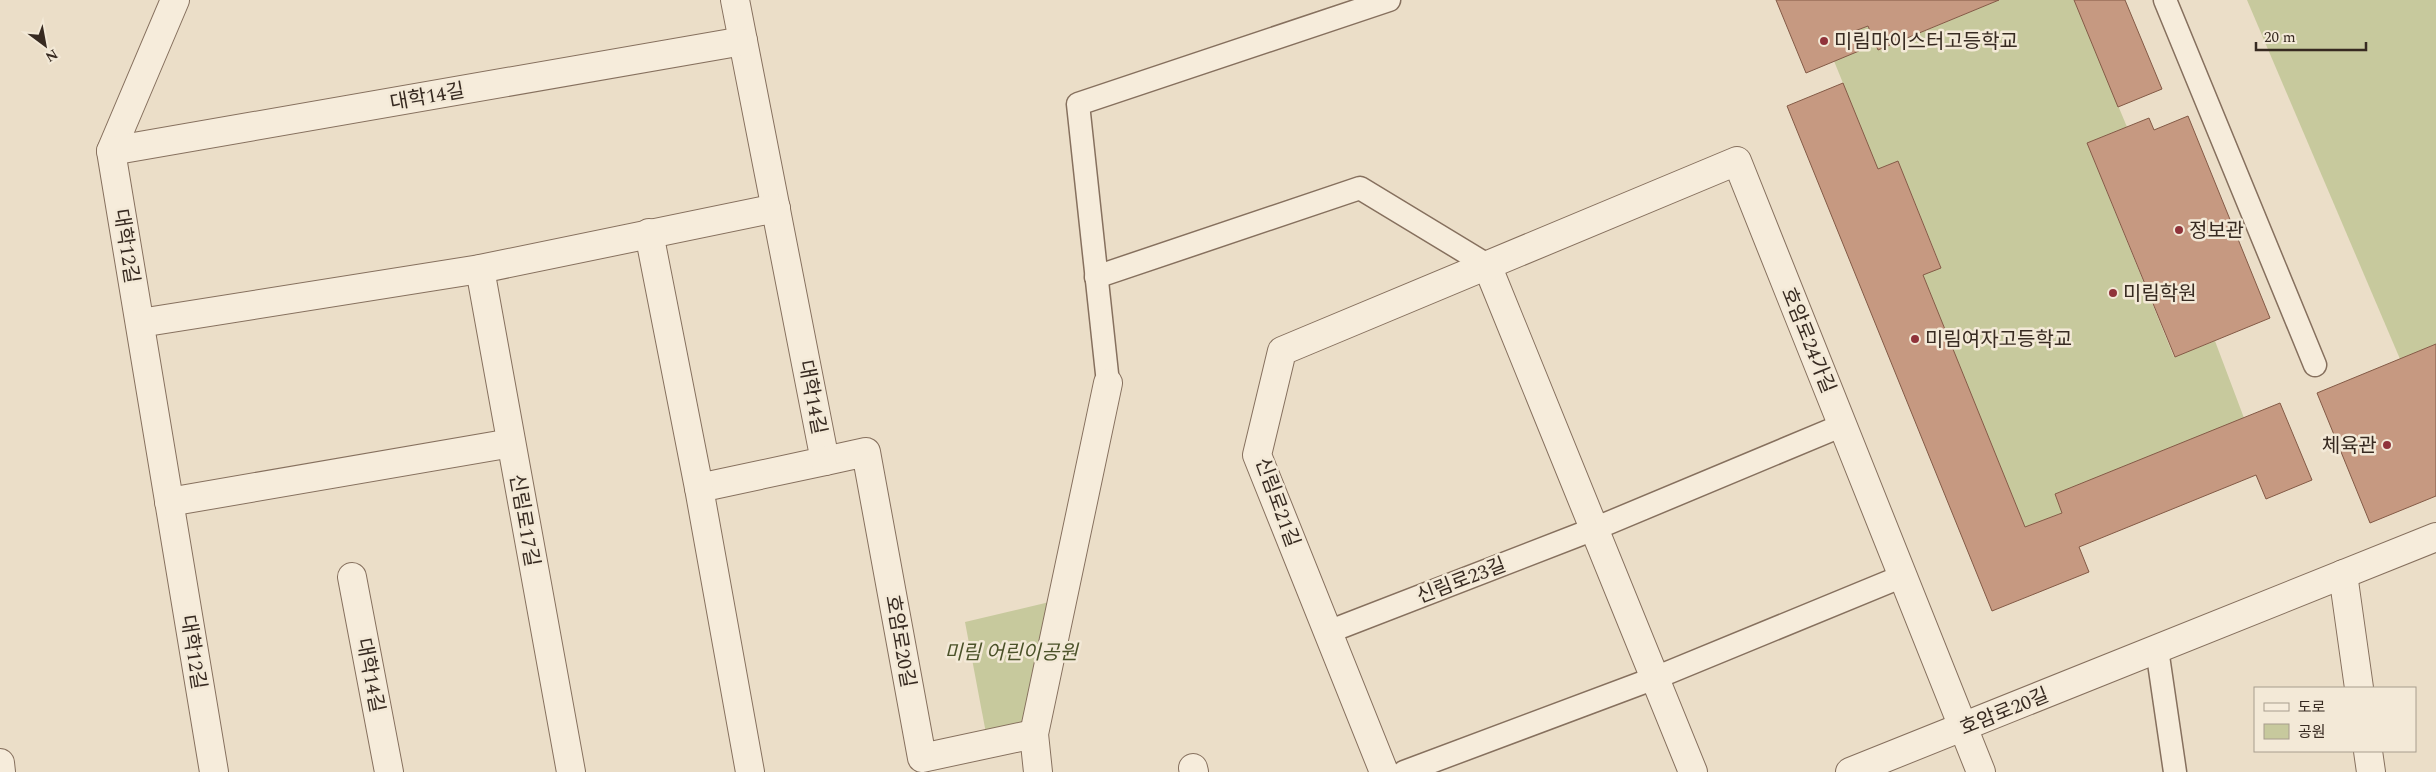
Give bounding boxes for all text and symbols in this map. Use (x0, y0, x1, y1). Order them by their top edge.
north arrow (20, 20, 70, 70)
scale bar (2256, 20, 2366, 52)
text: 20 m (2264, 26, 2296, 49)
place label: 미림마이스터고등학교 (1834, 27, 2018, 57)
marker: 미림마이스터고등학교 (1818, 35, 1830, 47)
text: N (41, 44, 62, 68)
street label: 대학14길 (388, 76, 467, 118)
street label: 대학12길 (105, 207, 147, 286)
place label: 정보관 (2189, 216, 2244, 246)
marker: 정보관 (2173, 224, 2185, 236)
place label: 미림학원 (2123, 279, 2197, 309)
street label: 호암로24가길 (1773, 283, 1843, 398)
marker: 미림학원 (2107, 287, 2119, 299)
place label: 미림여자고등학교 (1925, 325, 2072, 355)
marker: 미림여자고등학교 (1909, 333, 1921, 345)
street label: 대학14길 (790, 357, 834, 437)
place label: 체육관 (2322, 431, 2377, 461)
marker: 체육관 (2381, 439, 2393, 451)
street label: 신림로21길 (1247, 453, 1307, 551)
street label: 신림로17길 (501, 471, 547, 569)
street label: 신림로23길 (1412, 550, 1510, 612)
street label: 호암로20길 (877, 592, 923, 690)
street label: 대학12길 (172, 613, 214, 692)
street label: 대학14길 (348, 635, 392, 715)
park label: 미림 어린이공원 (944, 638, 1079, 668)
street label: 호암로20길 (1955, 680, 2053, 743)
legend (2254, 687, 2416, 752)
text: 도로 (2298, 696, 2326, 719)
text: 공원 (2298, 721, 2326, 744)

